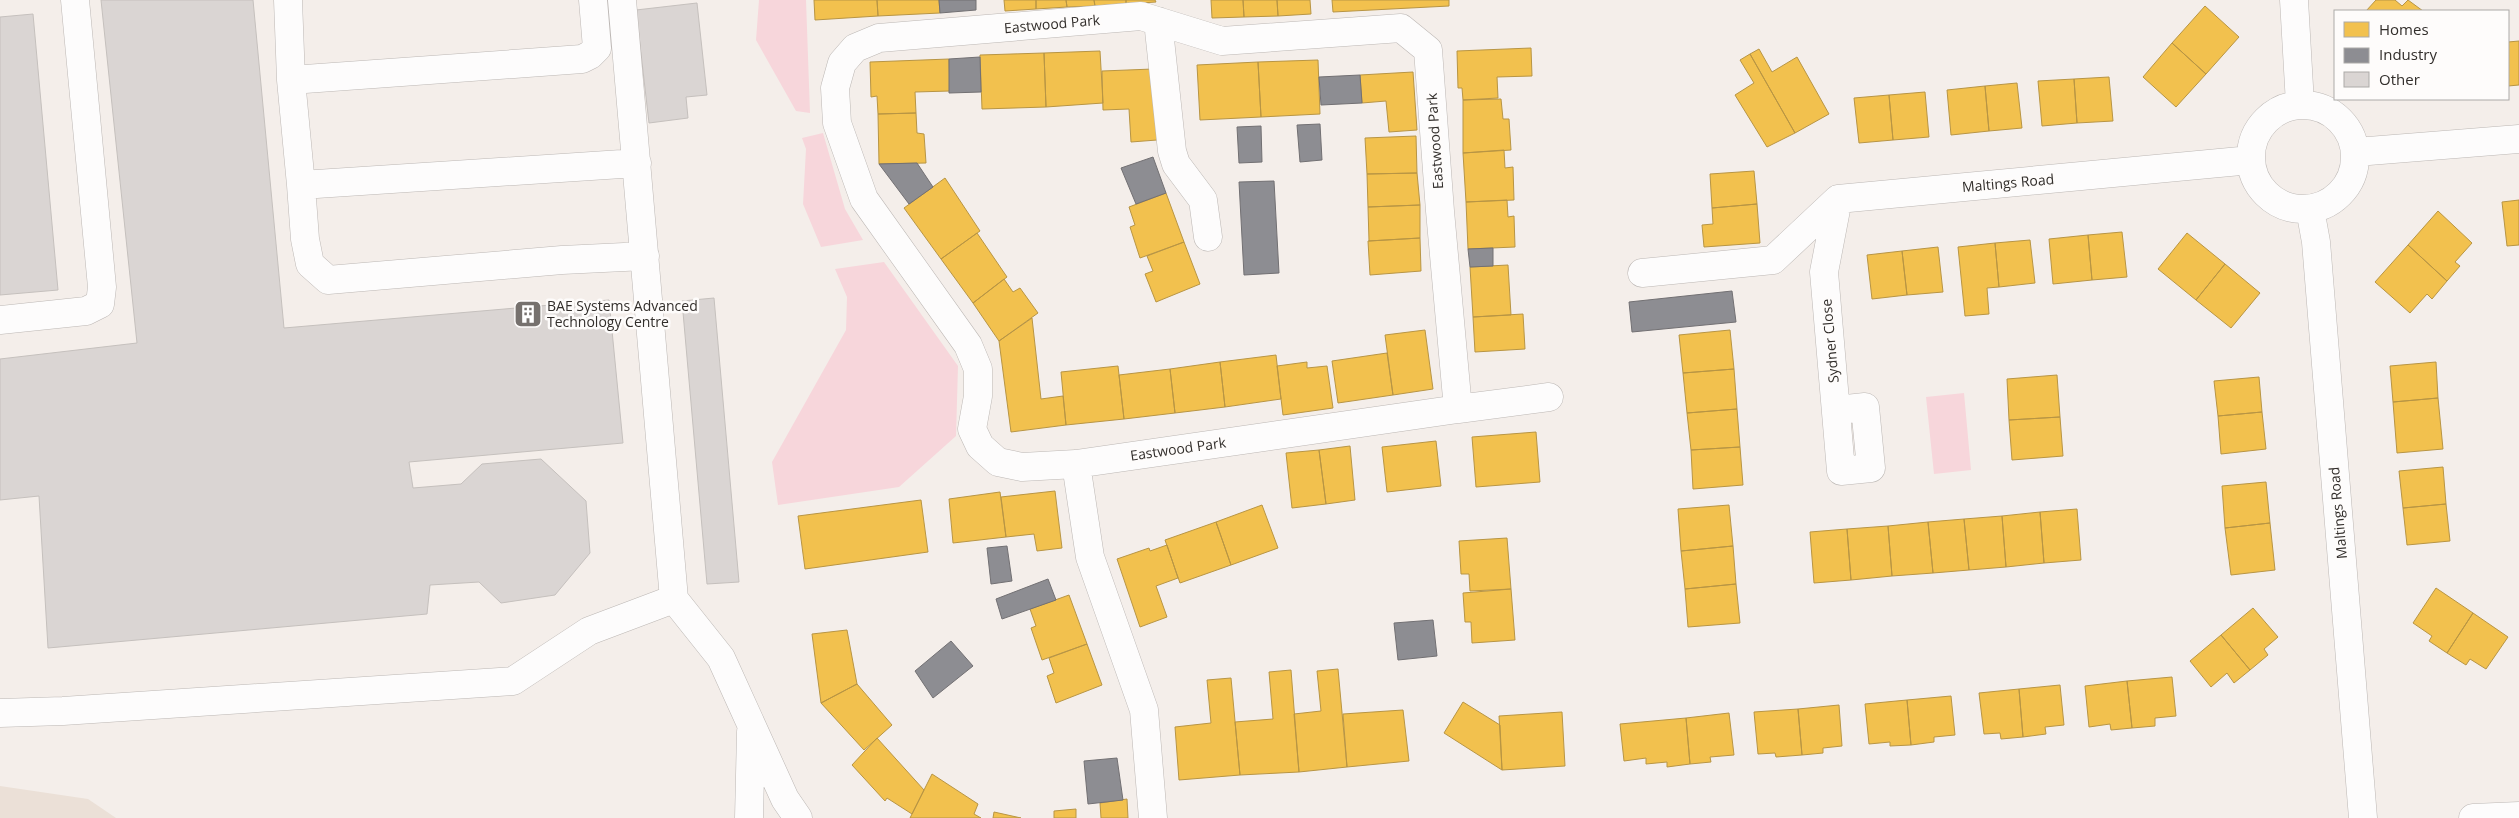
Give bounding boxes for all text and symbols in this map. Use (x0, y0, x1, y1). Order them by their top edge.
street label: Eastwood Park (1003, 10, 1101, 37)
legend (2334, 10, 2509, 100)
text: Homes (2379, 19, 2429, 39)
text: Industry (2379, 44, 2437, 64)
text: Other (2379, 69, 2420, 89)
street label: Eastwood Park (1422, 92, 1447, 190)
street label: Maltings Road (1961, 169, 2055, 196)
place label: BAE Systems Advanced Technology Centre (547, 296, 698, 331)
street label: Sydner Close (1816, 298, 1843, 384)
building icon: BAE Systems Advanced Technology Centre (513, 299, 543, 329)
street label: Eastwood Park (1129, 432, 1228, 465)
street label: Maltings Road (2324, 466, 2351, 560)

